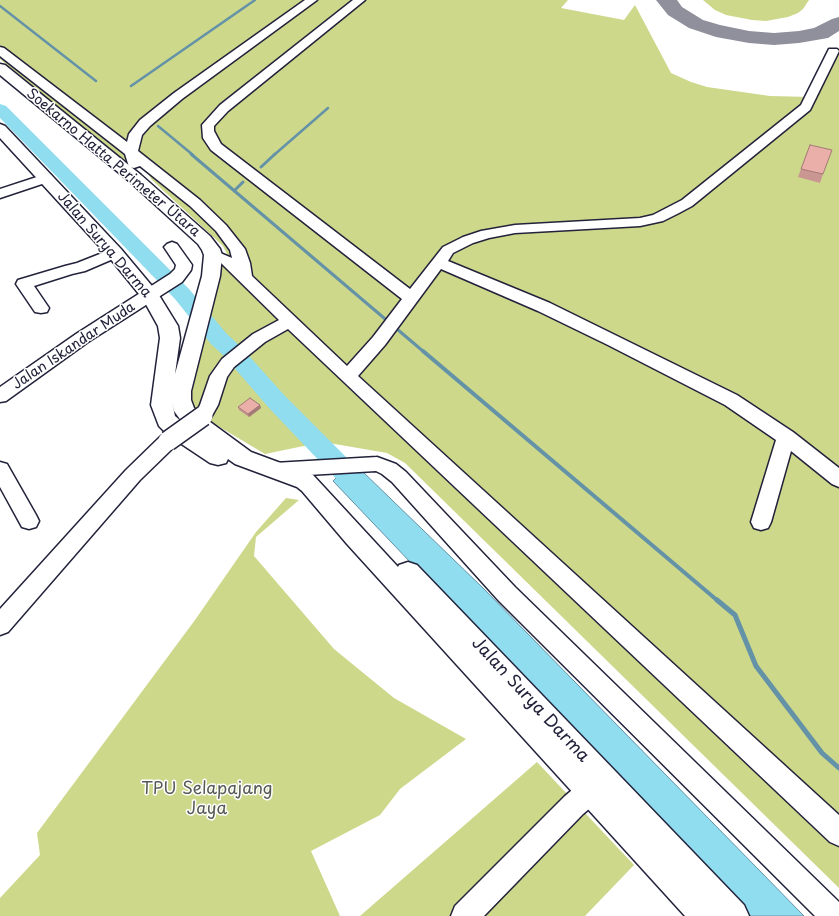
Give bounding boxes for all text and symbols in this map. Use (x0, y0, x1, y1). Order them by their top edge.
street label: Soekarno Hatta Perimeter Utara (23, 85, 203, 241)
street label: Jalan Surya Darma (54, 189, 154, 301)
street label: Jalan Iskandar Muda (9, 299, 139, 393)
street label: Jalan Surya Darma (467, 633, 593, 767)
park label: TPU Selapajang Jaya (141, 779, 273, 819)

